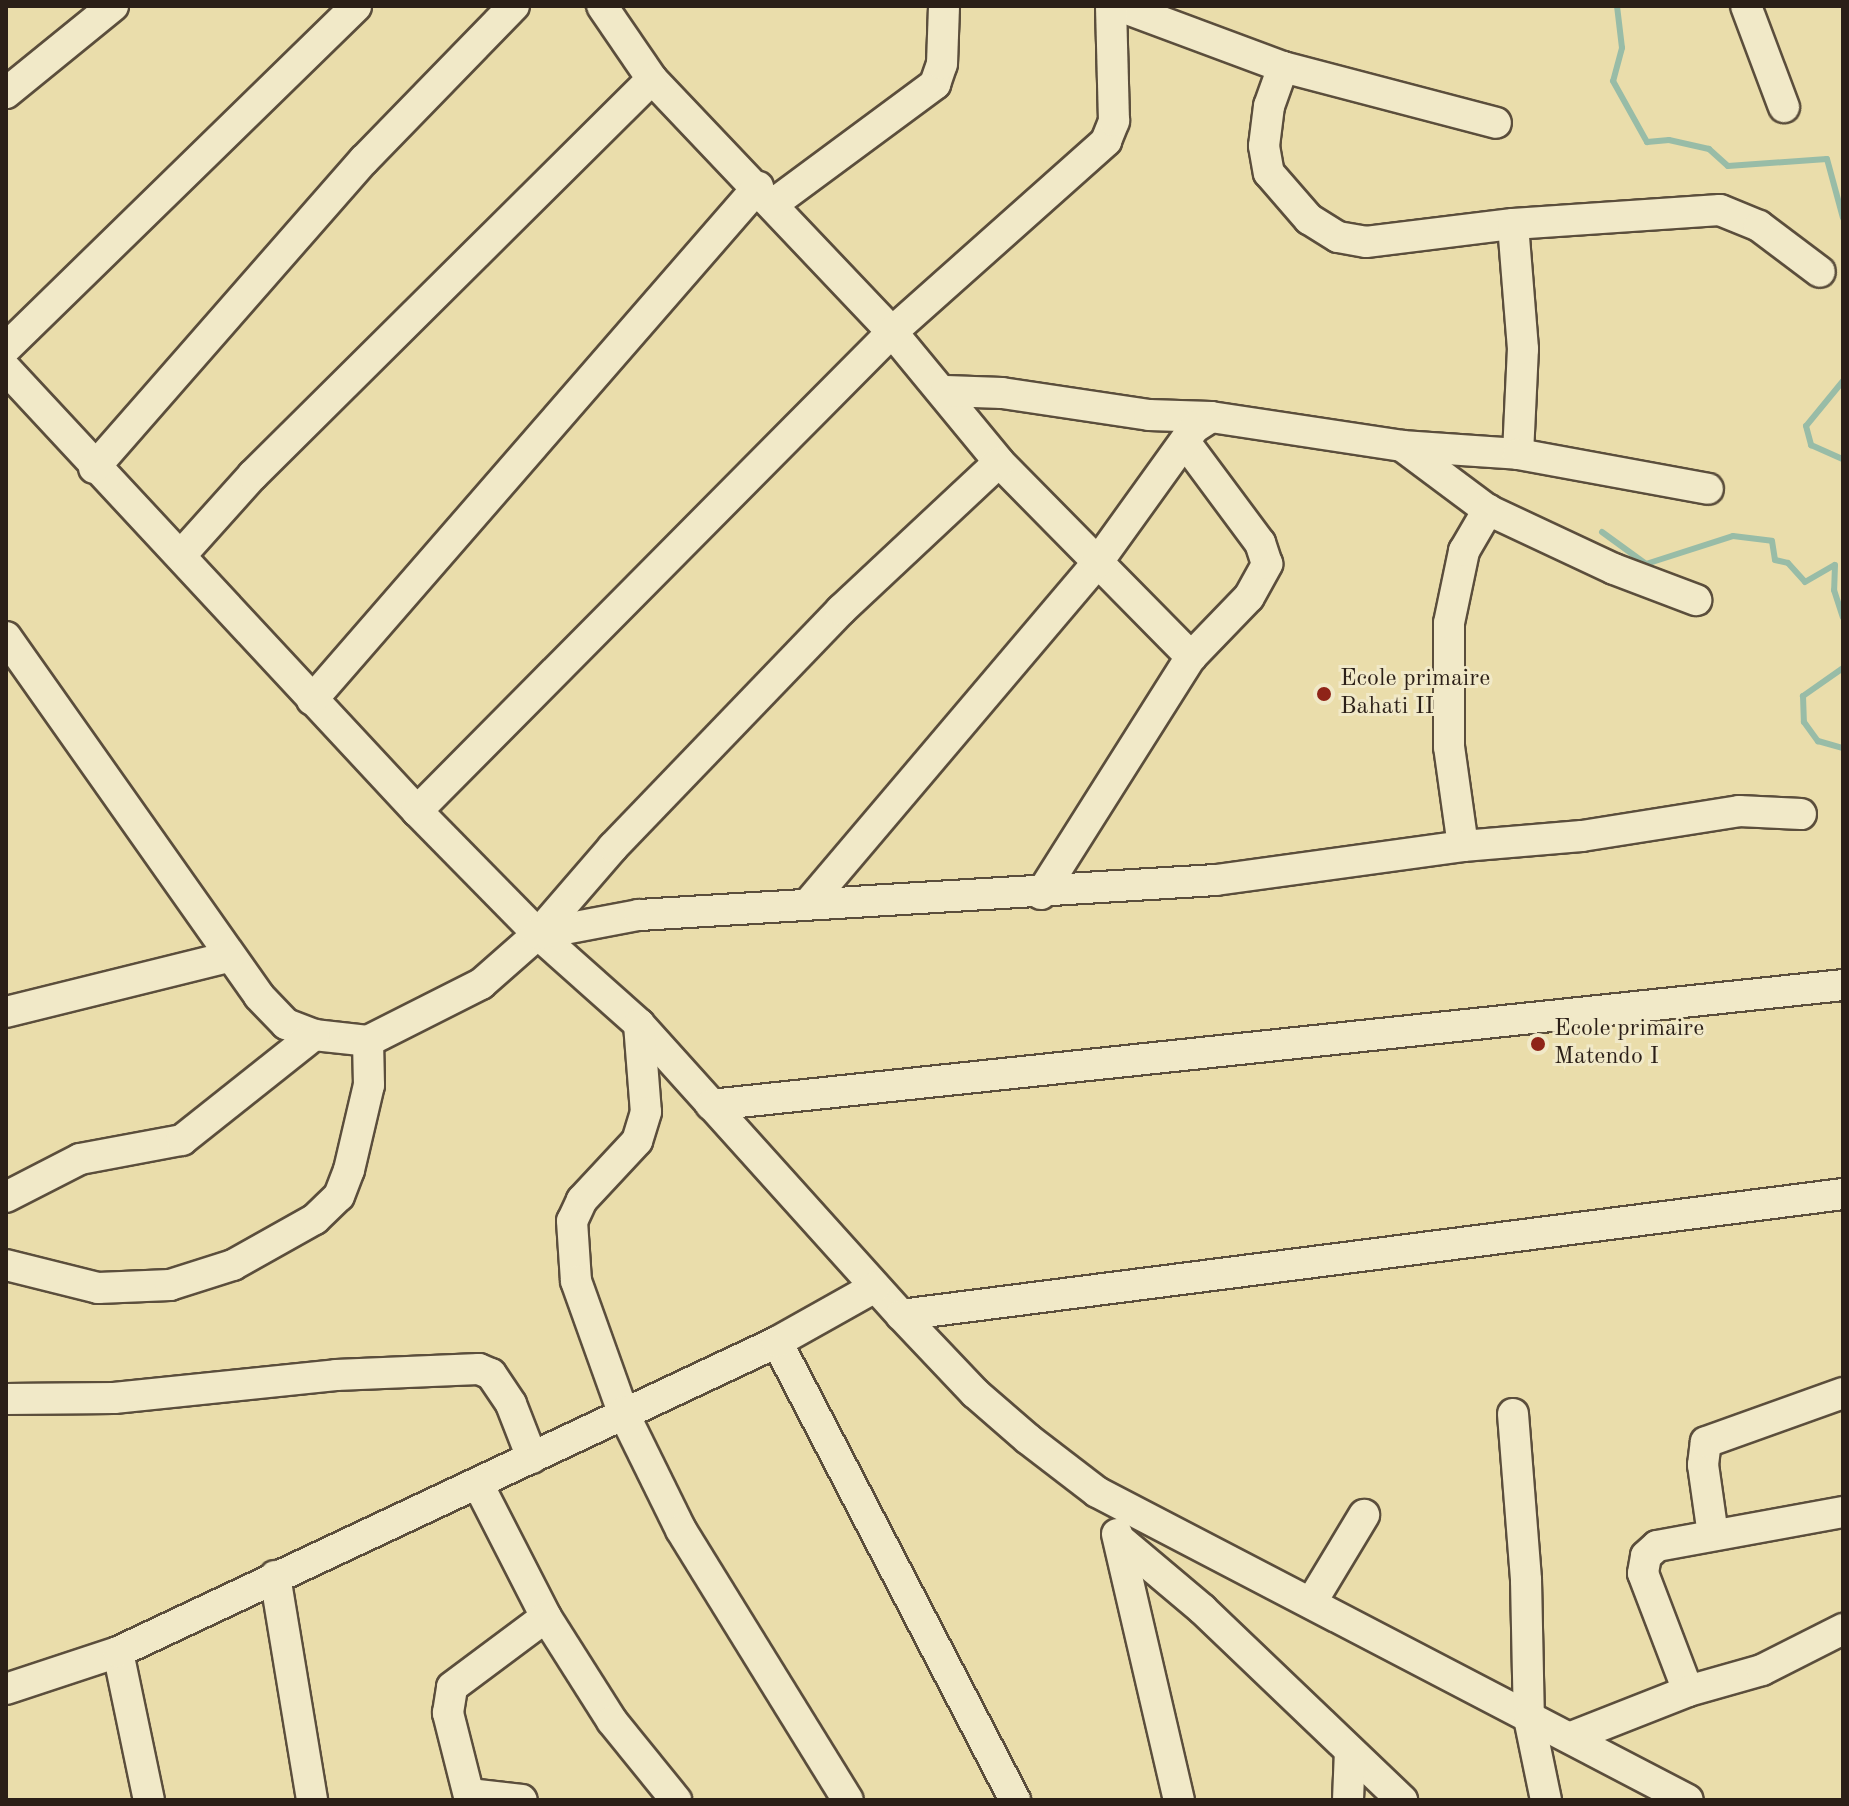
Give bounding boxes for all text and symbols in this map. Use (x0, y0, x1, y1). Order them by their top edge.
place label: Ecole primaire Bahati II (1340, 666, 1490, 722)
marker: Ecole primaire Bahati II (1315, 685, 1333, 703)
place label: Ecole primaire Matendo I (1554, 1016, 1704, 1072)
marker: Ecole primaire Matendo I (1529, 1035, 1547, 1053)

